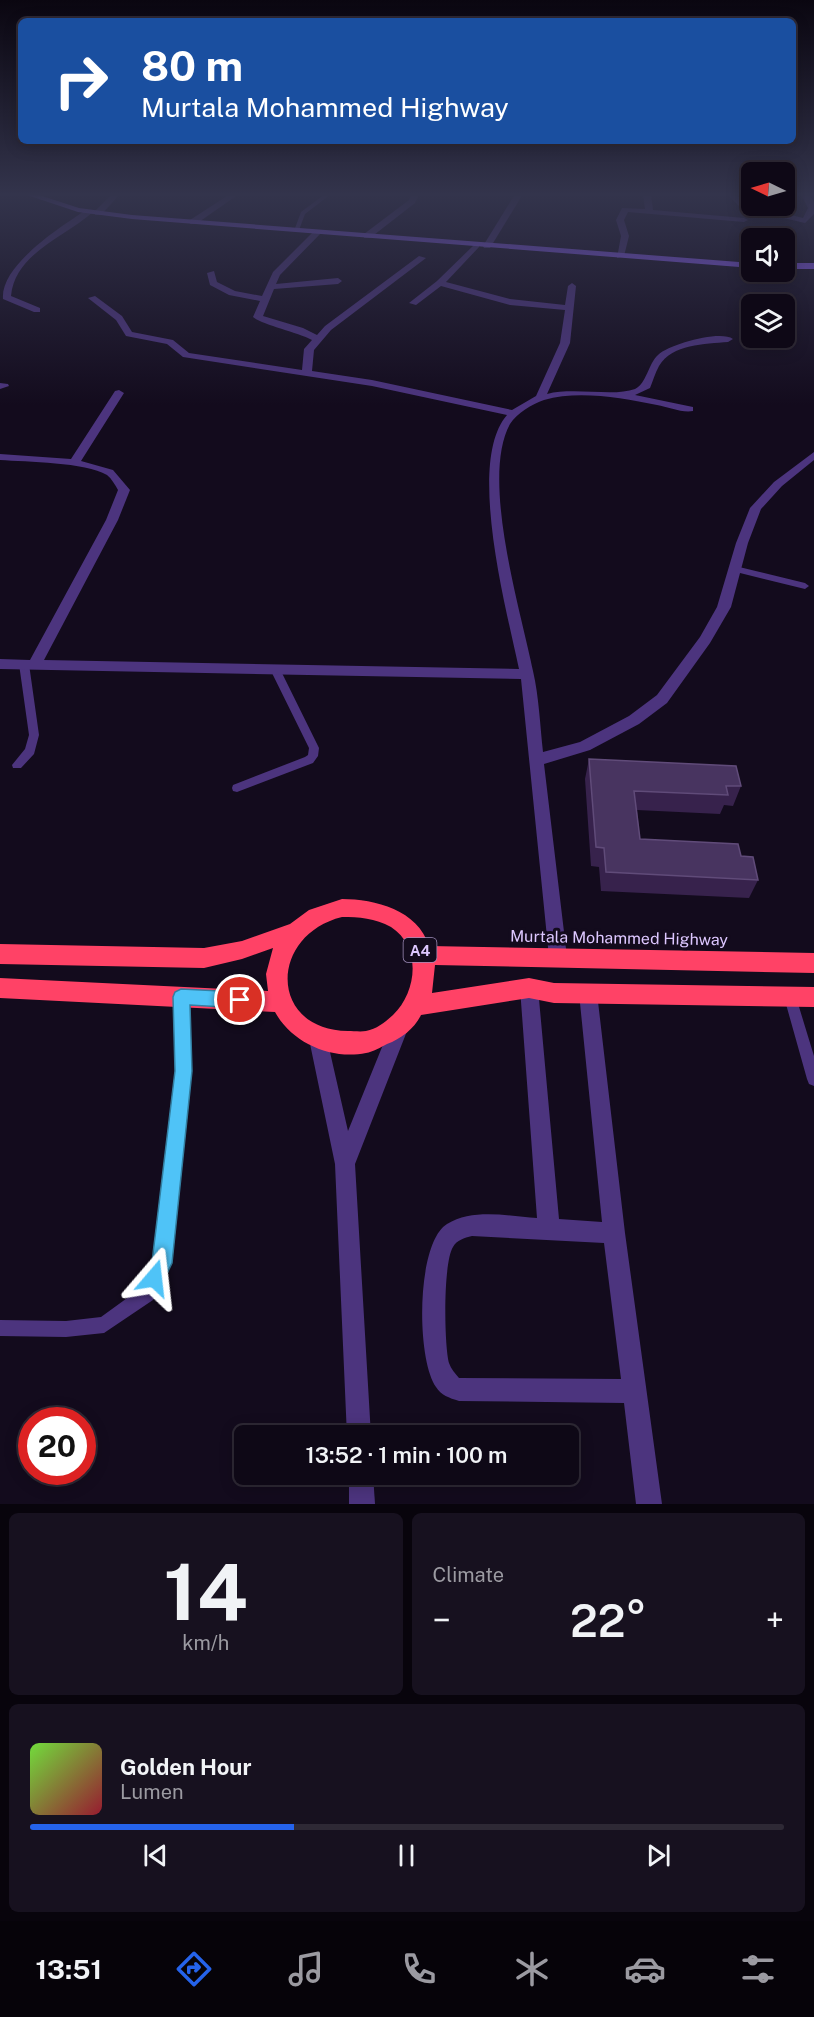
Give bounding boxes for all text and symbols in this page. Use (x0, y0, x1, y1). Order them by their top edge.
text: 80 m (141, 41, 243, 90)
icon: right (42, 42, 120, 120)
text: Murtala Mohammed Highway (141, 91, 509, 123)
north arrow (741, 162, 795, 216)
map controls (741, 162, 795, 348)
button: sound (741, 228, 795, 282)
button: layers (741, 294, 795, 348)
street label: Murtala Mohammed Highway (510, 927, 729, 949)
road number: A4 (404, 938, 436, 962)
pin (214, 974, 265, 1025)
icon: arrive (223, 983, 256, 1016)
position arrow (122, 1246, 186, 1310)
speed limit sign: 20 (18, 1407, 96, 1485)
text: 13:52 · 1 min · 100 m (306, 1442, 507, 1468)
text: 14 (163, 1546, 248, 1638)
text: Climate (433, 1563, 504, 1587)
text: 22° (570, 1594, 647, 1647)
text: − (433, 1601, 451, 1639)
text: + (766, 1601, 784, 1639)
text: km/h (182, 1631, 229, 1655)
text: Golden Hour (120, 1754, 251, 1780)
text: Lumen (120, 1780, 184, 1804)
icon: previous (139, 1839, 172, 1872)
icon: pause (390, 1839, 423, 1872)
icon: next (642, 1839, 675, 1872)
icon: directions (173, 1948, 215, 1990)
icon: music (285, 1948, 327, 1990)
icon: phone (398, 1948, 440, 1990)
icon: climate (511, 1948, 553, 1990)
icon: car (624, 1948, 666, 1990)
icon: filters (737, 1948, 779, 1990)
text: 13:51 (35, 1953, 102, 1985)

